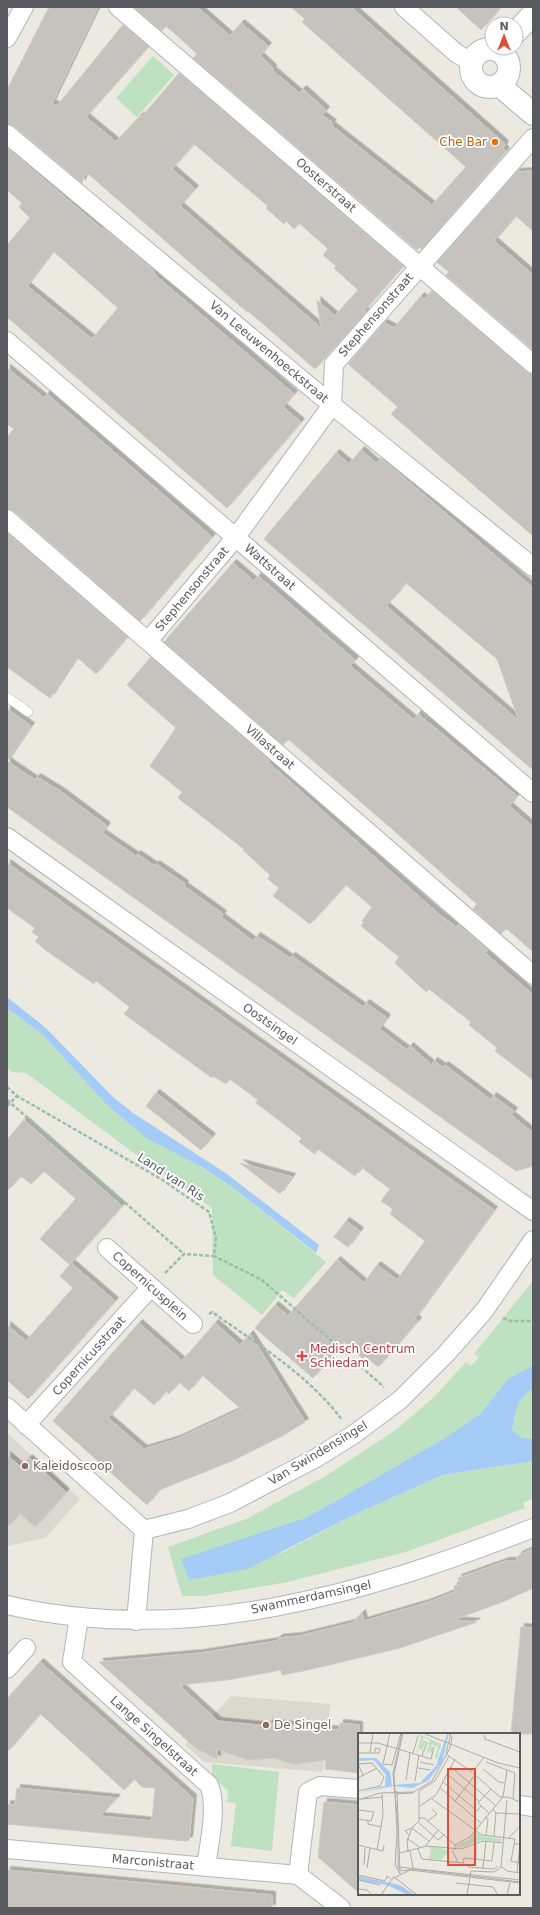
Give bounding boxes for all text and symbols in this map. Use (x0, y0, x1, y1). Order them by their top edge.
north arrow (484, 16, 524, 56)
text: N (499, 20, 509, 33)
place label: Che Bar (439, 135, 487, 149)
marker: Che Bar (490, 137, 500, 147)
street label: Oosterstraat (293, 155, 359, 215)
street label: Stephensonstraat (336, 270, 416, 360)
street label: Van Leeuwenhoeckstraat (207, 298, 332, 406)
street label: Wattstraat (242, 541, 299, 593)
street label: Stephensonstraat (152, 544, 232, 634)
street label: Villastraat (243, 722, 298, 772)
street label: Oostsingel (240, 1000, 300, 1048)
street label: Land van Ris (135, 1150, 207, 1204)
street label: Copernicusplein (110, 1249, 190, 1323)
street label: Copernicusstraat (50, 1313, 129, 1399)
place label: Medisch Centrum Schiedam (310, 1342, 415, 1370)
marker: Medisch Centrum Schiedam (297, 1351, 307, 1361)
street label: Van Swindensingel (266, 1418, 370, 1488)
place label: Kaleidoscoop (33, 1459, 112, 1473)
marker: Kaleidoscoop (20, 1461, 30, 1471)
street label: Swammerdamsingel (250, 1577, 372, 1617)
street label: Lange Singelstraat (107, 1693, 201, 1779)
place label: De Singel (274, 1718, 331, 1732)
marker: De Singel (261, 1720, 271, 1730)
inset map (358, 1733, 520, 1895)
street label: Marconistraat (111, 1851, 195, 1873)

